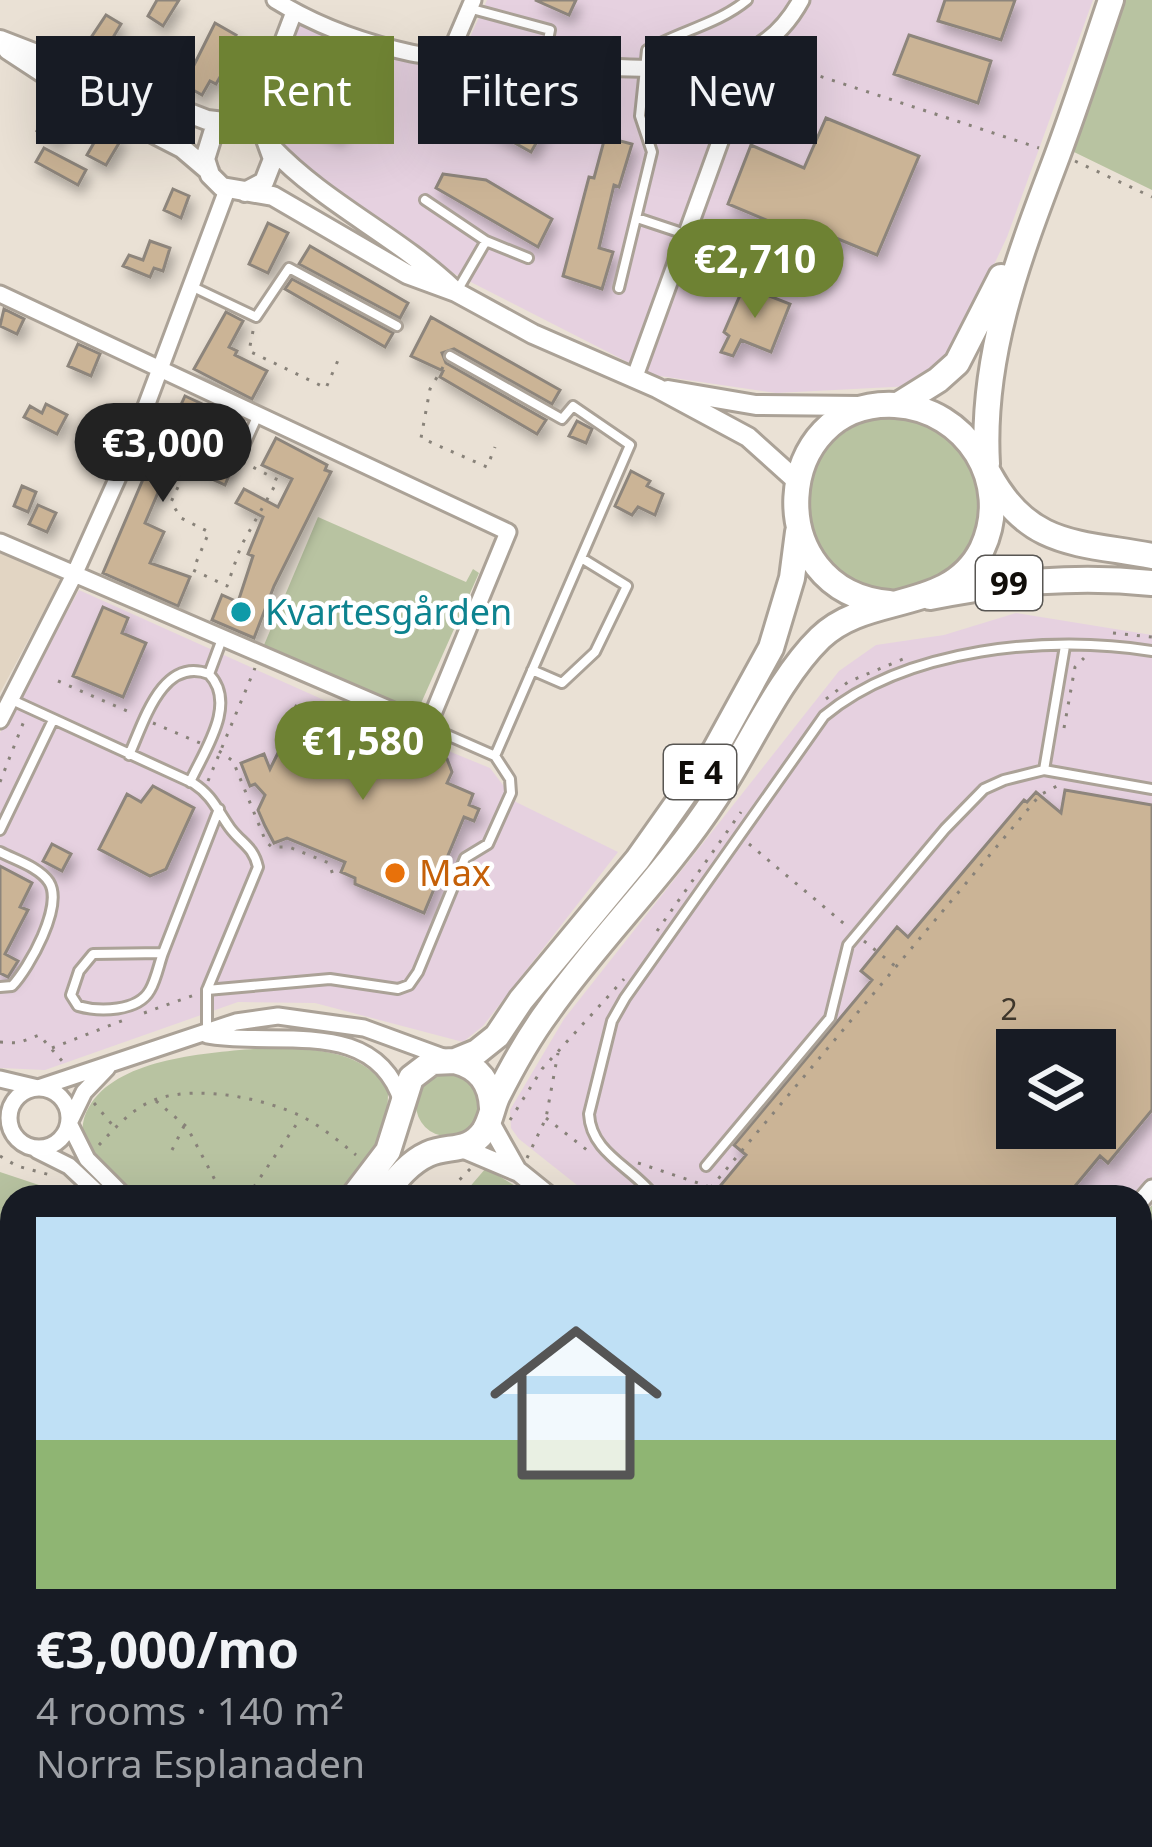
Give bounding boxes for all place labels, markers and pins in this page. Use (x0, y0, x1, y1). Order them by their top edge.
pin: €2,710 (657, 219, 853, 321)
pin: €3,000 (65, 403, 261, 505)
place label: Kvartesgården (265, 587, 512, 636)
marker: Kvartesgården (228, 599, 254, 625)
pin: €1,580 (265, 701, 461, 803)
place label: Max (419, 848, 491, 897)
marker: Max (382, 860, 408, 886)

